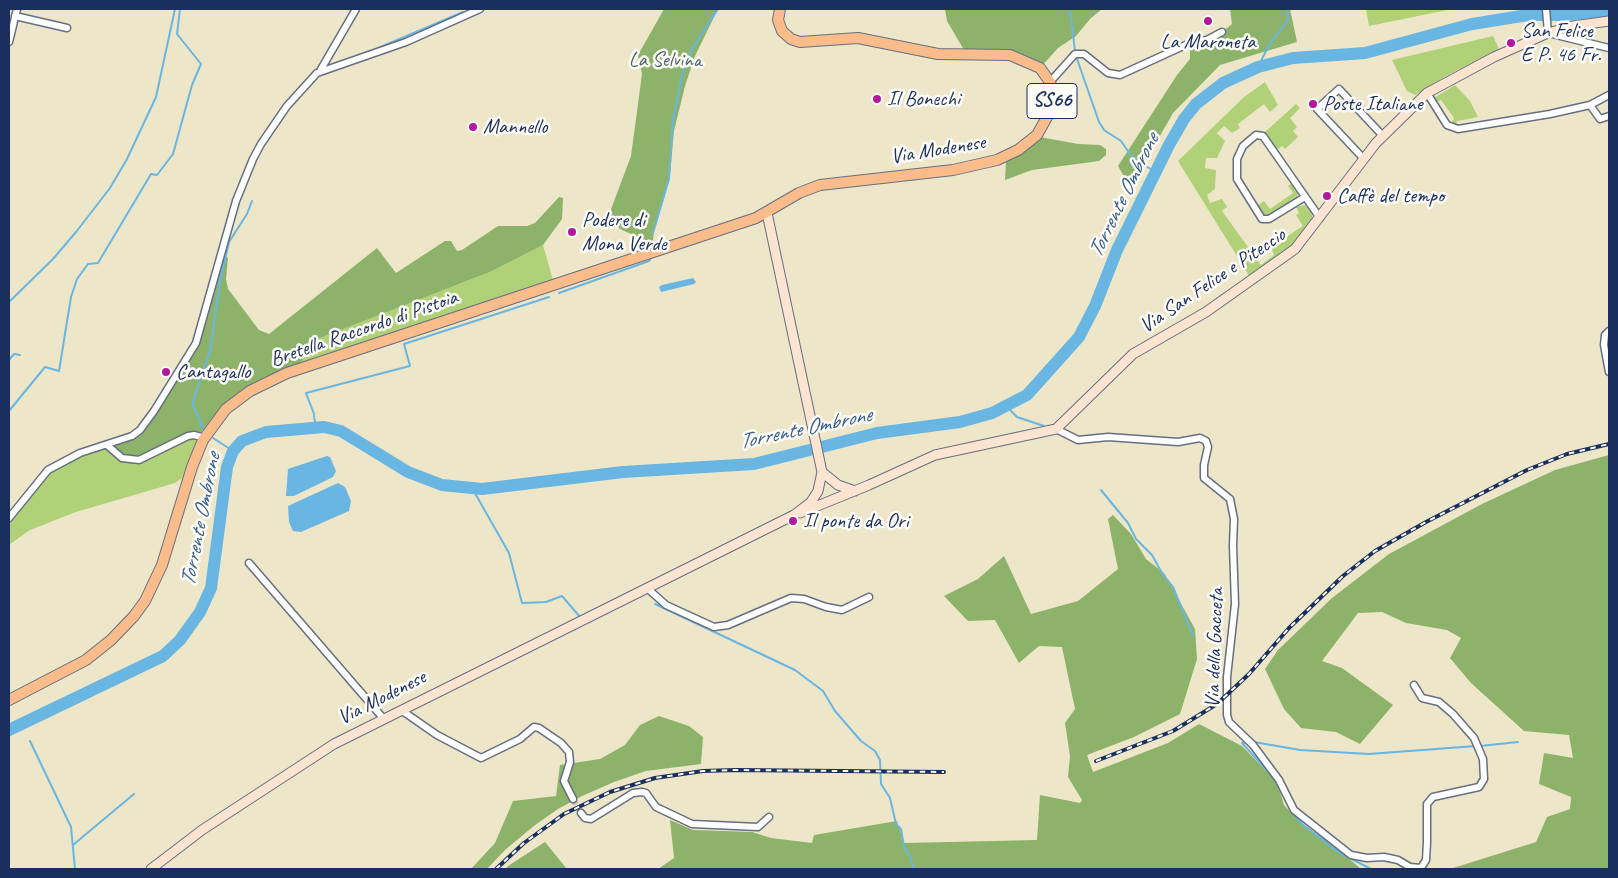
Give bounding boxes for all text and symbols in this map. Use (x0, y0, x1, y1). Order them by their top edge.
marker: La Maroneta (1202, 15, 1214, 27)
place label: San Felice E P. 46 Fr. (1521, 18, 1601, 68)
place label: La Maroneta (1161, 29, 1255, 55)
marker: San Felice E P. 46 Fr. (1505, 37, 1517, 49)
park label: La Selvina (629, 47, 701, 73)
road number: SS66 (1027, 84, 1077, 118)
place label: Il Bonechi (887, 86, 960, 112)
place label: Poste Italiane (1323, 91, 1423, 117)
marker: Il Bonechi (871, 93, 883, 105)
marker: Poste Italiane (1307, 98, 1319, 110)
place label: Mannello (483, 114, 548, 140)
marker: Mannello (467, 121, 479, 133)
street label: Via Modenese (889, 130, 987, 170)
water label: Torrente Ombrone (1083, 130, 1165, 262)
place label: Caffè del tempo (1337, 183, 1444, 209)
marker: Caffè del tempo (1321, 190, 1333, 202)
place label: Podere di Mona Verde (582, 207, 667, 257)
street label: Via San Felice e Piteccio (1135, 223, 1291, 339)
marker: Podere di Mona Verde (566, 226, 578, 238)
street label: Bretella Raccordo di Pistoia (267, 285, 461, 373)
place label: Cantagallo (176, 359, 250, 385)
marker: Cantagallo (160, 366, 172, 378)
water label: Torrente Ombrone (736, 402, 874, 456)
water label: Torrente Ombrone (175, 451, 227, 589)
place label: Il ponte da Ori (803, 508, 909, 534)
marker: Il ponte da Ori (787, 515, 799, 527)
street label: Via della Gacceta (1200, 588, 1230, 708)
street label: Via Modenese (334, 665, 430, 731)

